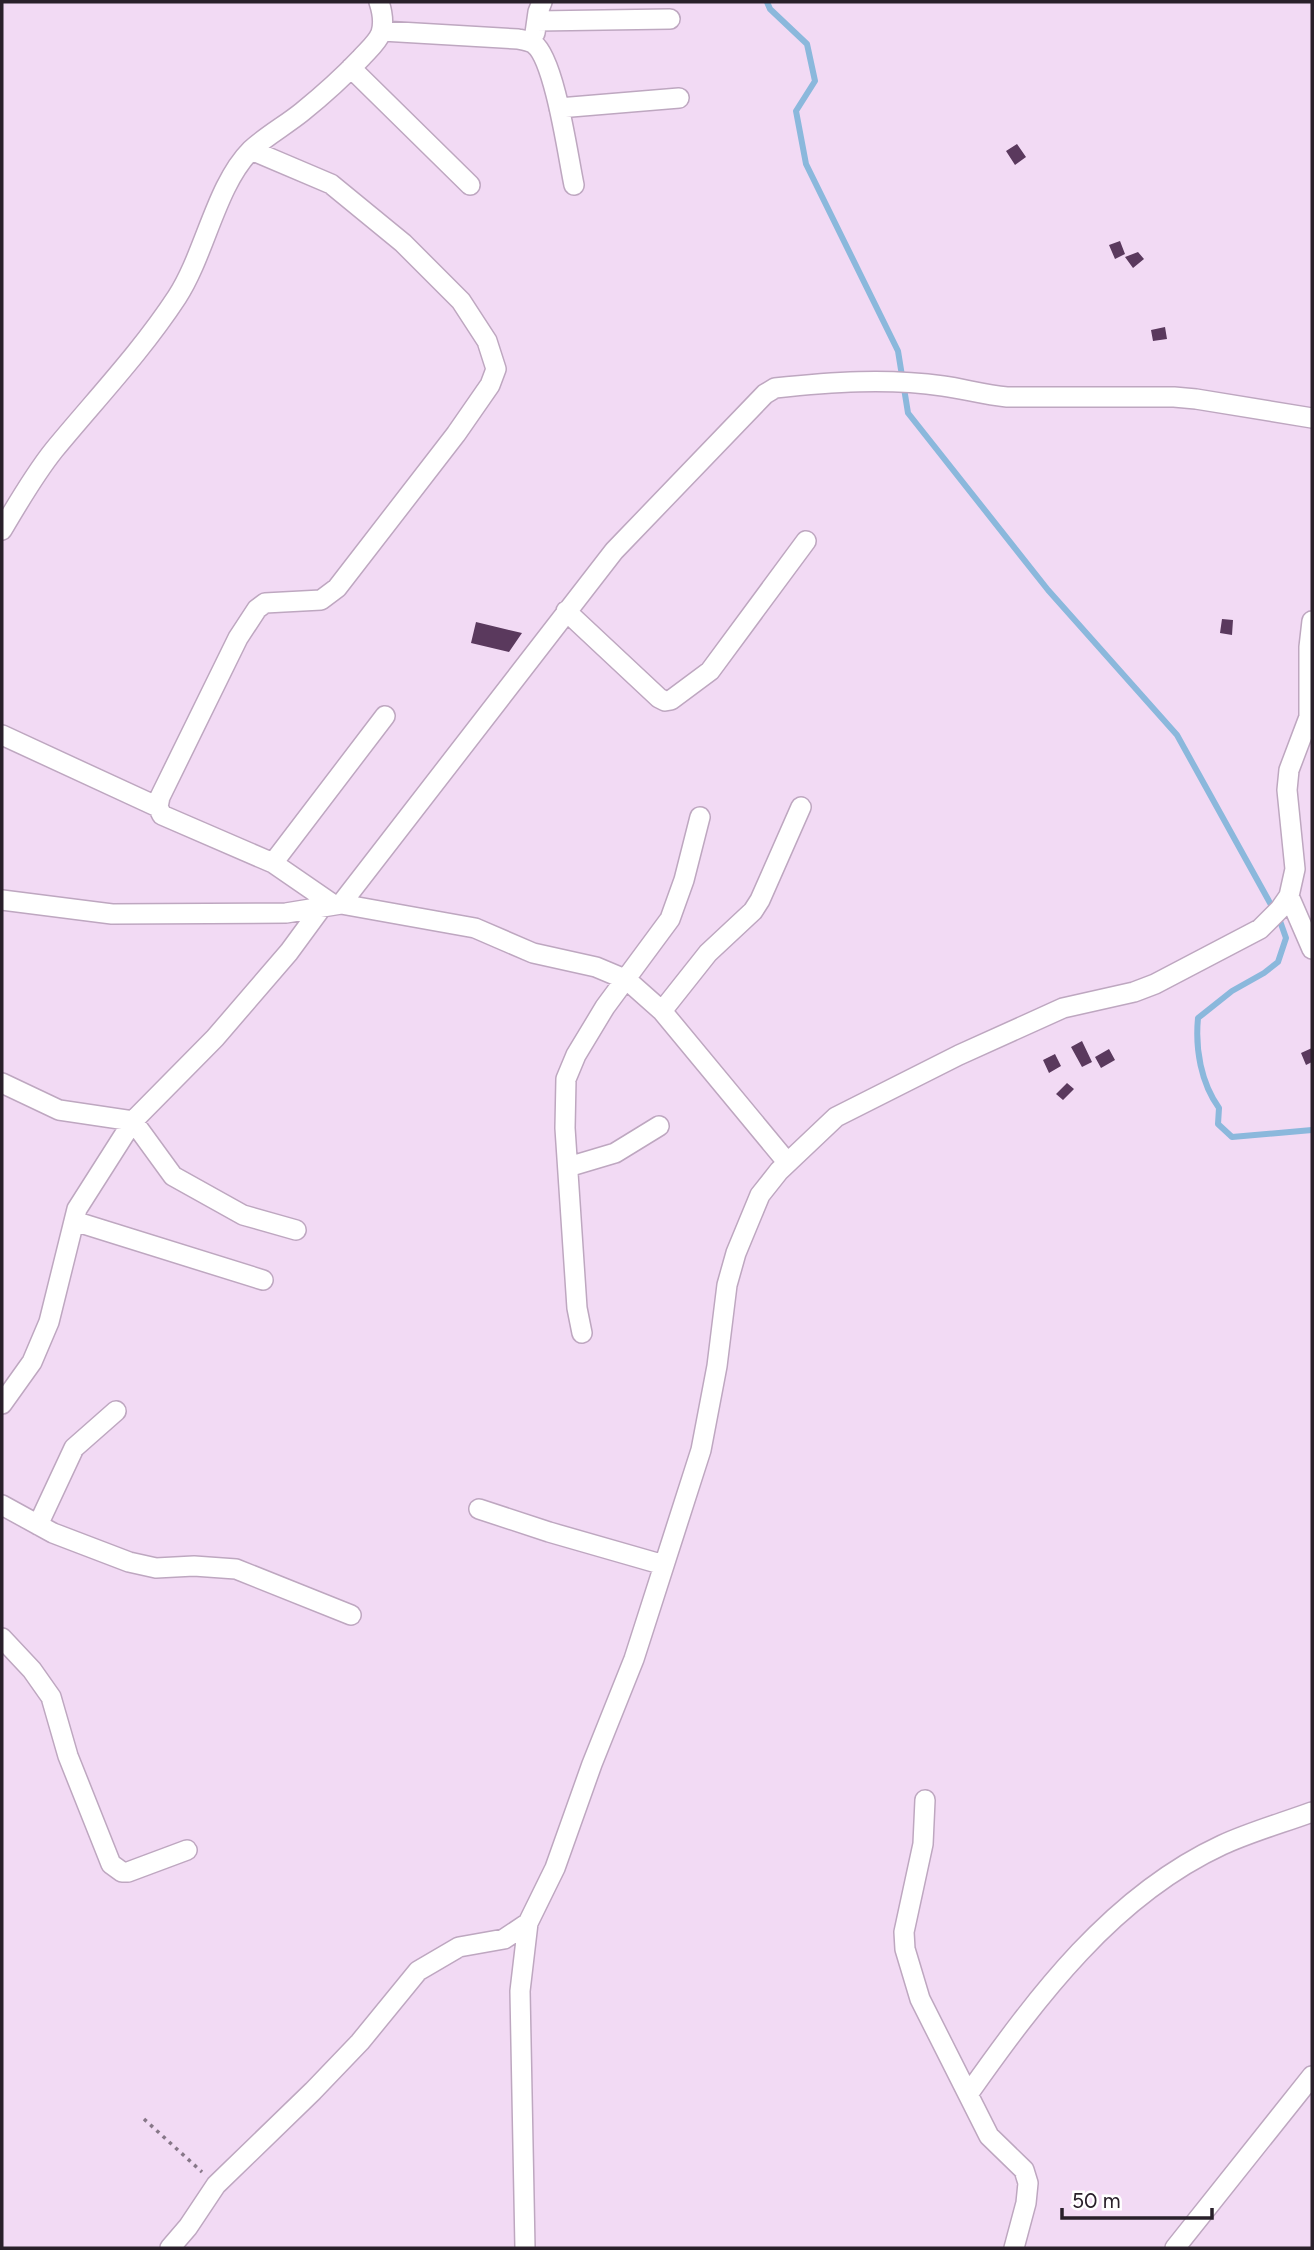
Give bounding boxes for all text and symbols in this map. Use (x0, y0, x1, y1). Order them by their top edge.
scale bar (1062, 2176, 1212, 2220)
text: 50 m (1072, 2188, 1121, 2213)

